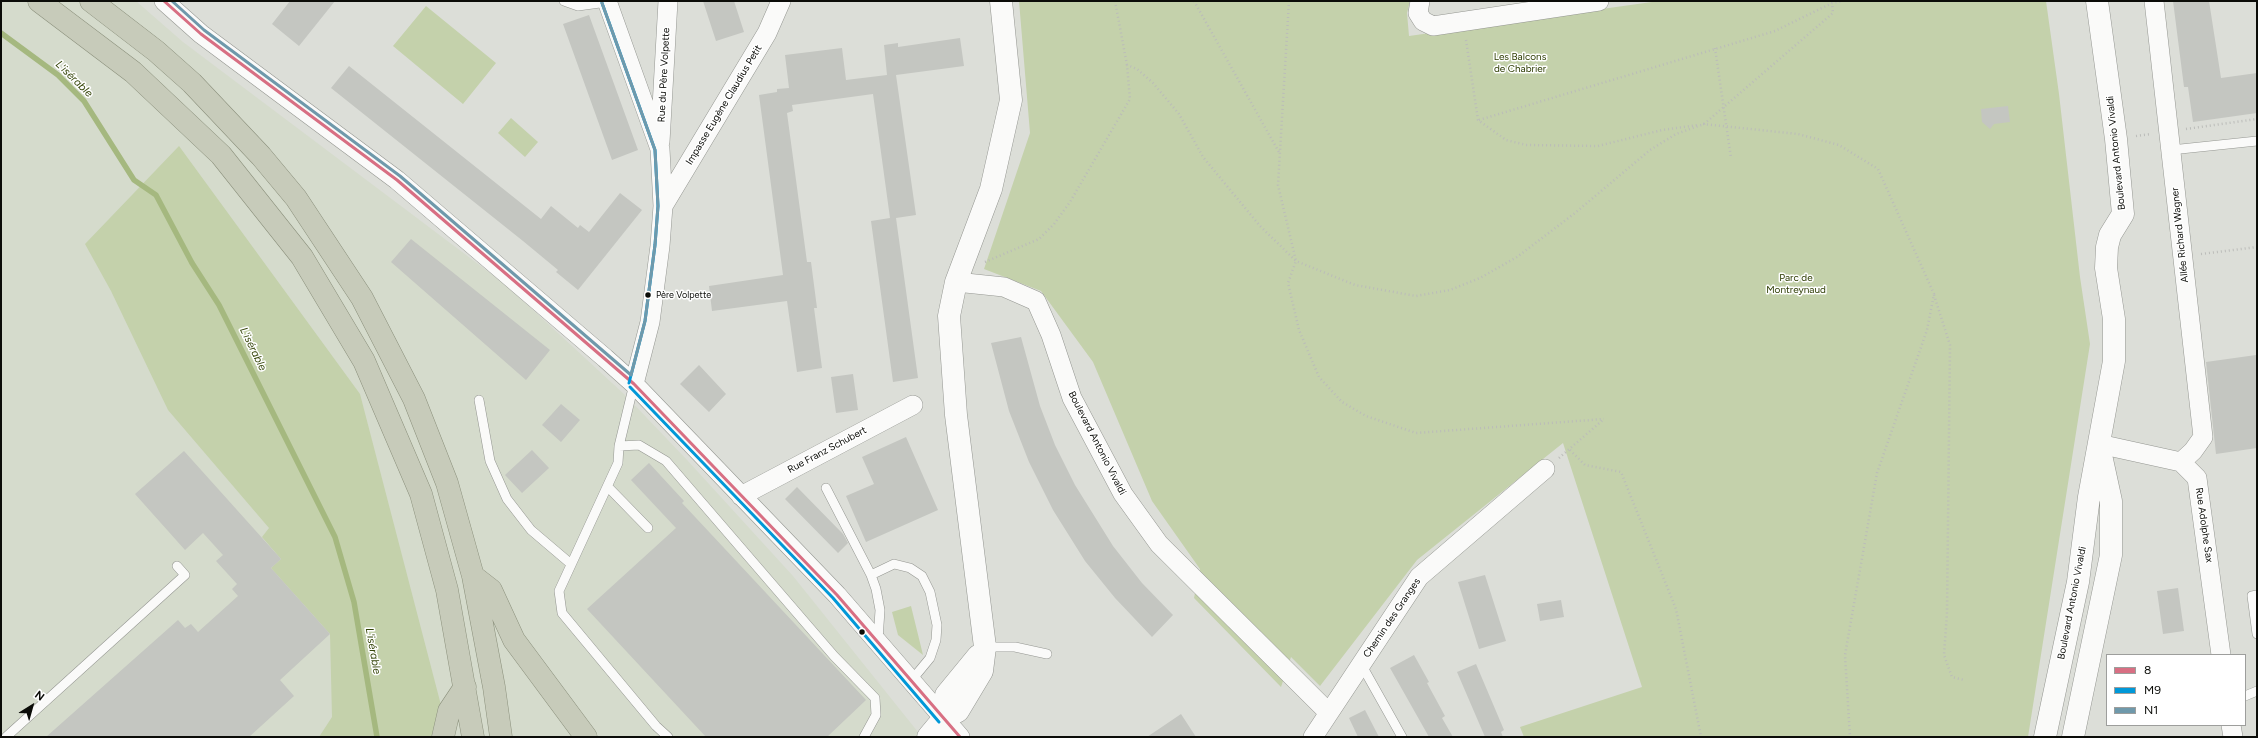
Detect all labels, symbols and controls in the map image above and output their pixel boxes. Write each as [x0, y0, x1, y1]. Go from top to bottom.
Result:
street label: Rue du Père Volpette [656, 27, 672, 123]
street label: Impasse Eugène Claudius Petit [683, 43, 765, 167]
park label: Les Balcons de Chabrier [1494, 51, 1546, 74]
water label: L'isérable [53, 58, 95, 100]
street label: Boulevard Antonio Vivaldi [2104, 95, 2128, 211]
street label: Allée Richard Wagner [2169, 187, 2191, 283]
park label: Parc de Montreynaud [1766, 272, 1826, 296]
marker: Père Volpette [643, 290, 653, 300]
place label: Père Volpette [656, 290, 711, 300]
water label: L'isérable [237, 325, 269, 373]
street label: Boulevard Antonio Vivaldi [1066, 389, 1128, 497]
street label: Rue Franz Schubert [785, 424, 869, 476]
street label: Rue Adolphe Sax [2193, 487, 2215, 563]
street label: Boulevard Antonio Vivaldi [2055, 546, 2089, 660]
street label: Chemin des Granges [1361, 576, 1423, 660]
water label: L'isérable [362, 627, 384, 675]
unlabelled marker [857, 627, 867, 637]
legend [2106, 654, 2246, 726]
text: 8 [2144, 663, 2151, 677]
text: M9 [2144, 683, 2161, 697]
north arrow [12, 686, 52, 726]
text: N [32, 688, 47, 704]
text: N1 [2144, 703, 2158, 717]

